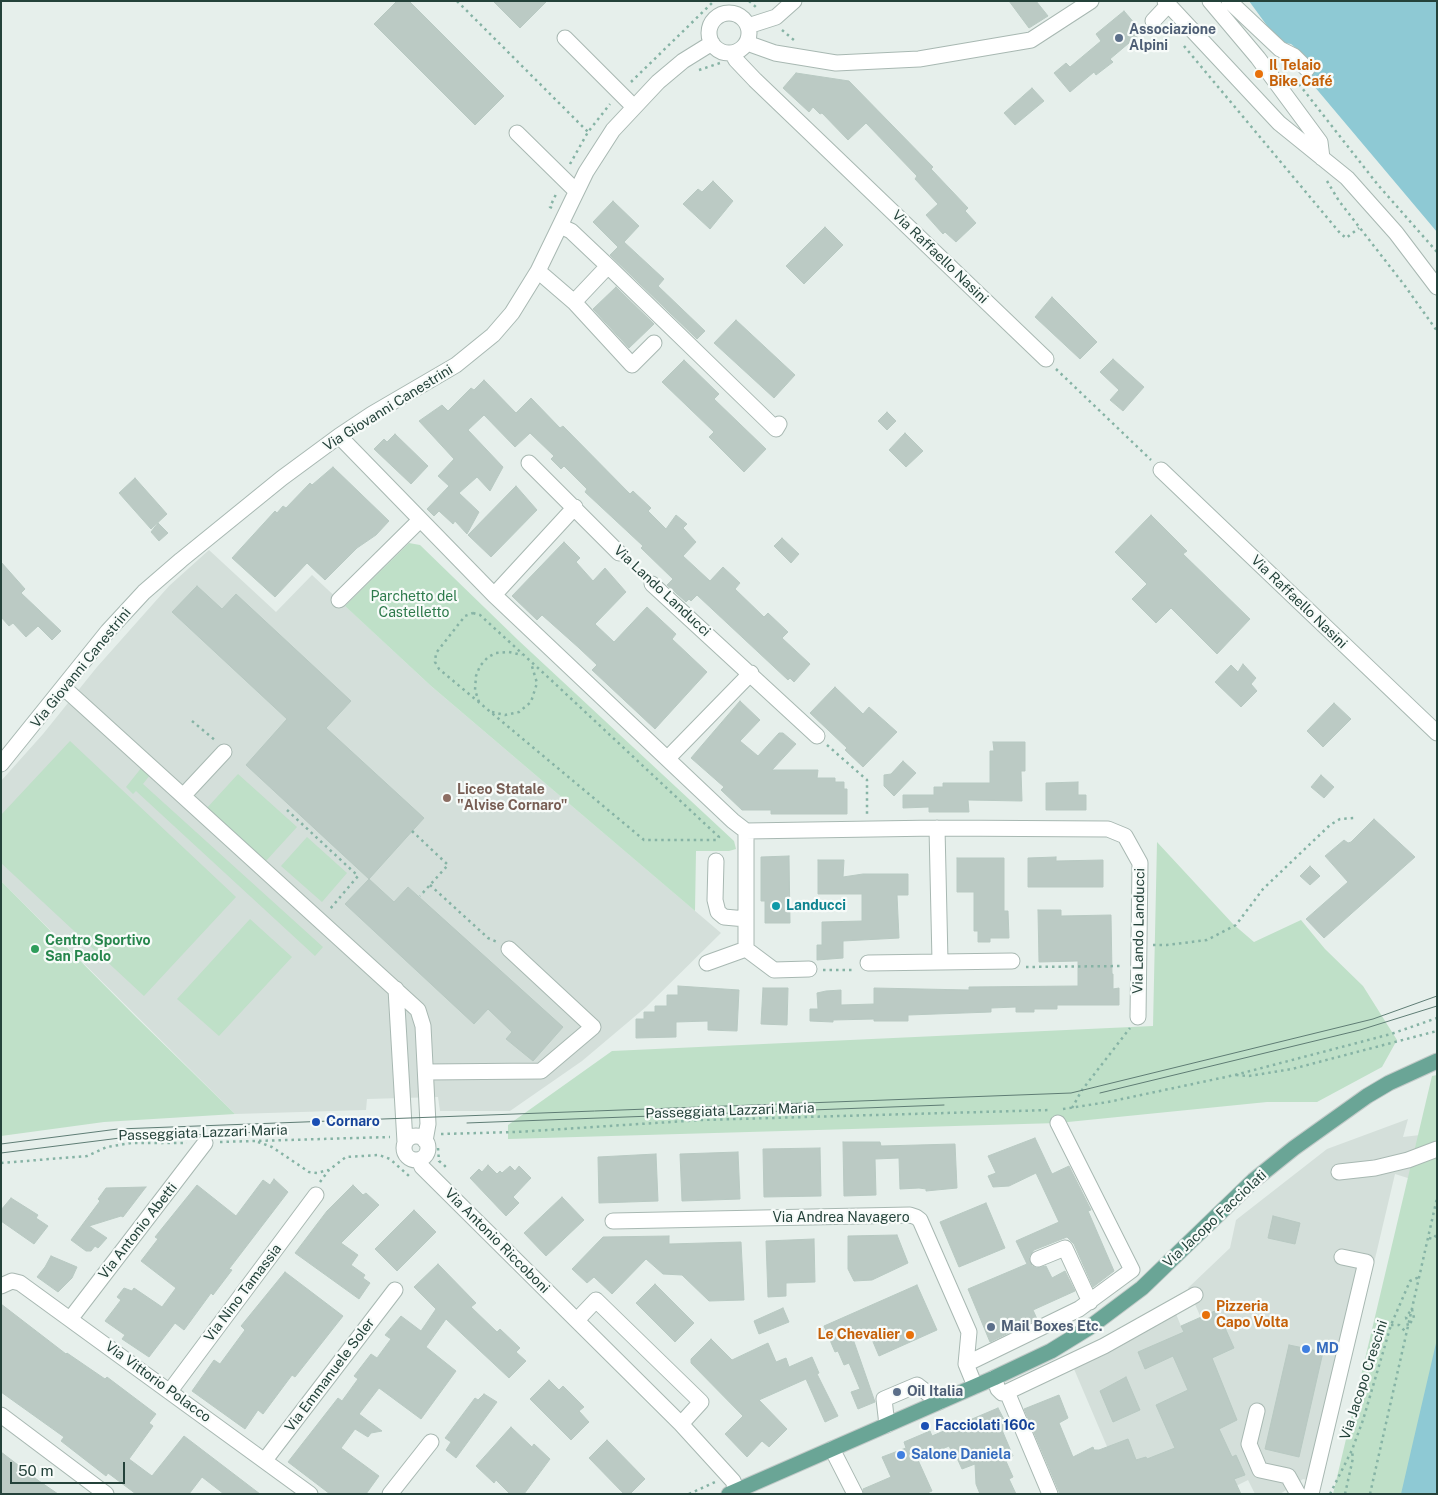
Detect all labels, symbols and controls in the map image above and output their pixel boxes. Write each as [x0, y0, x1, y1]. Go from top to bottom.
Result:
place label: Associazione Alpini [1129, 22, 1216, 54]
marker: Associazione Alpini [1113, 32, 1125, 44]
place label: Il Telaio Bike Café [1269, 58, 1333, 90]
marker: Il Telaio Bike Café [1253, 68, 1265, 80]
street label: Via Raffaello Nasini [889, 207, 991, 307]
street label: Via Giovanni Canestrini [320, 361, 456, 455]
street label: Via Lando Landucci [610, 542, 714, 640]
street label: Via Raffaello Nasini [1248, 552, 1350, 652]
park label: Parchetto del Castelletto [371, 589, 457, 622]
street label: Via Giovanni Canestrini [27, 605, 135, 731]
place label: Liceo Statale "Alvise Cornaro" [457, 782, 568, 814]
marker: Liceo Statale "Alvise Cornaro" [441, 792, 453, 804]
street label: Via Lando Landucci [1130, 868, 1148, 994]
place label: Landucci [786, 898, 846, 914]
marker: Landucci [770, 900, 782, 912]
place label: Centro Sportivo San Paolo [45, 933, 151, 966]
marker: Centro Sportivo San Paolo [29, 943, 41, 955]
street label: Passeggiata Lazzari Maria [645, 1100, 815, 1122]
place label: Cornaro [326, 1114, 380, 1130]
marker: Cornaro [310, 1116, 322, 1128]
street label: Passeggiata Lazzari Maria [118, 1122, 288, 1144]
street label: Via Jacopo Facciolati [1160, 1167, 1270, 1271]
street label: Via Antonio Abetti [95, 1180, 181, 1282]
street label: Via Antonio Riccoboni [441, 1185, 553, 1297]
street label: Via Andrea Navagero [772, 1210, 910, 1226]
street label: Via Nino Tamassia [201, 1241, 285, 1345]
place label: Pizzeria Capo Volta [1216, 1299, 1288, 1331]
marker: Pizzeria Capo Volta [1200, 1309, 1212, 1321]
street label: Via Emmanuele Soler [282, 1315, 378, 1435]
street label: Via Jacopo Crescini [1337, 1318, 1391, 1442]
place label: Mail Boxes Etc. [1001, 1319, 1103, 1335]
marker: Mail Boxes Etc. [985, 1321, 997, 1333]
place label: Le Chevalier [818, 1327, 900, 1343]
marker: Le Chevalier [904, 1329, 916, 1341]
street label: Via Vittorio Polacco [102, 1338, 214, 1426]
place label: MD [1316, 1341, 1339, 1357]
marker: MD [1300, 1343, 1312, 1355]
place label: Oil Italia [907, 1384, 963, 1400]
marker: Oil Italia [891, 1386, 903, 1398]
place label: Facciolati 160c [935, 1418, 1035, 1434]
marker: Facciolati 160c [919, 1420, 931, 1432]
place label: Salone Daniela [911, 1447, 1011, 1463]
marker: Salone Daniela [895, 1449, 907, 1461]
scale bar [12, 1452, 128, 1484]
text: 50 m [18, 1462, 53, 1479]

